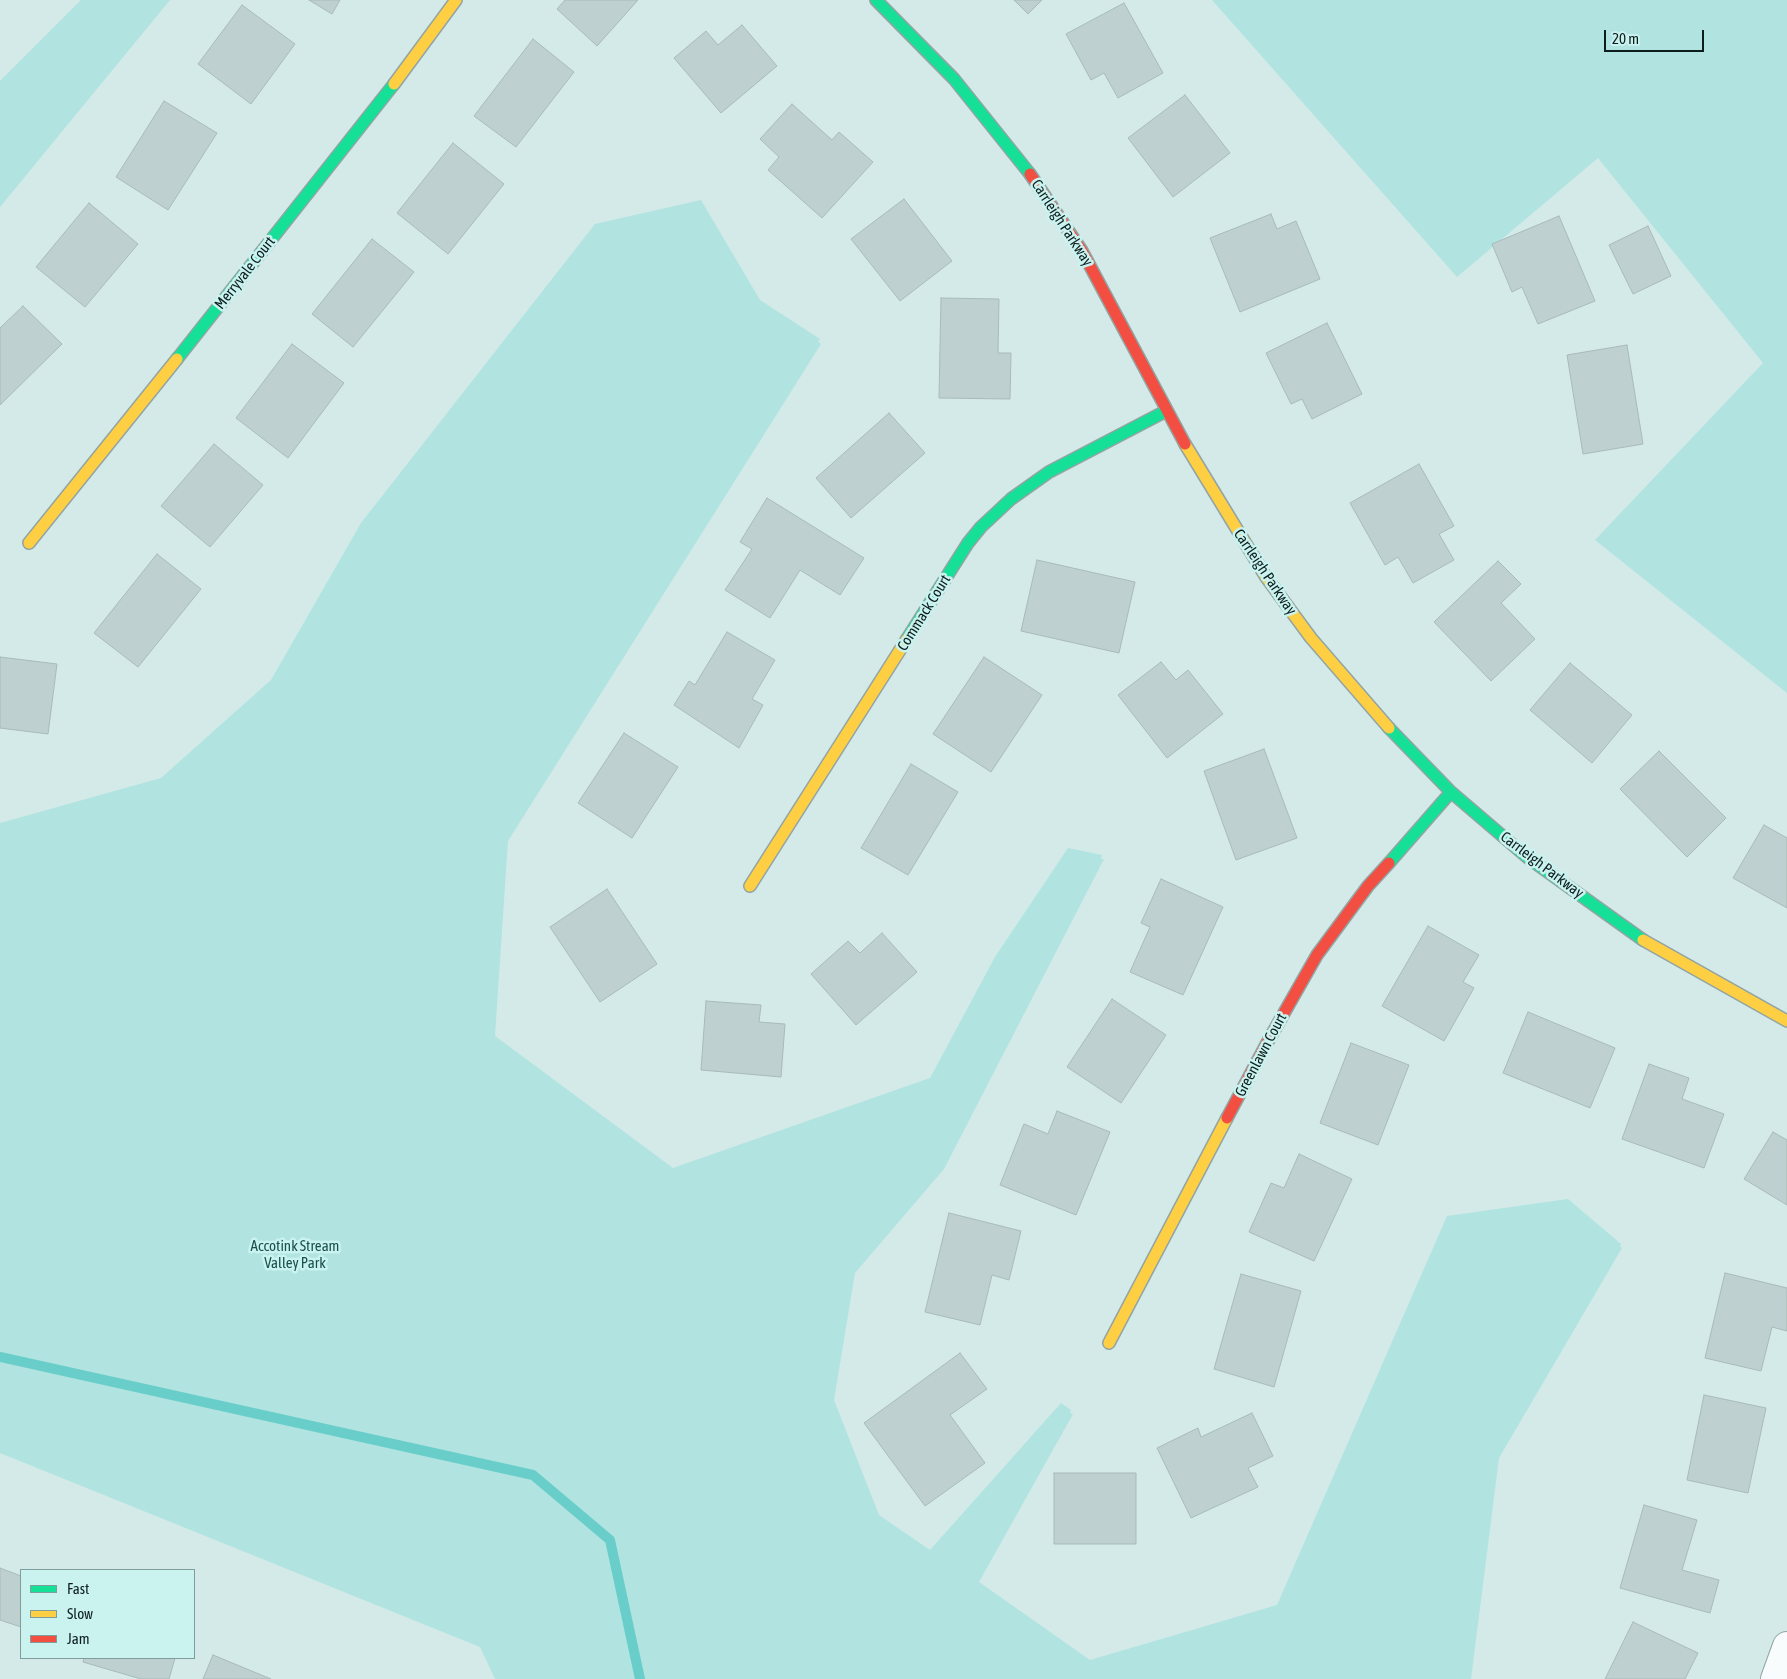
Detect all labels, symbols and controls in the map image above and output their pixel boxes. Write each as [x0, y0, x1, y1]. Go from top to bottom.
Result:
scale bar [1607, 20, 1707, 52]
text: 20 m [1612, 30, 1639, 47]
street label: Carrleigh Parkway [1027, 176, 1097, 270]
street label: Merryvale Court [211, 233, 279, 313]
street label: Carrleigh Parkway [1230, 526, 1300, 618]
street label: Commack Court [894, 572, 954, 654]
street label: Carrleigh Parkway [1497, 828, 1587, 902]
street label: Greenlawn Court [1231, 1010, 1291, 1100]
park label: Accotink Stream Valley Park [251, 1237, 339, 1272]
legend [20, 1569, 195, 1659]
text: Fast [67, 1580, 89, 1597]
text: Slow [67, 1605, 93, 1622]
text: Jam [67, 1630, 90, 1647]

